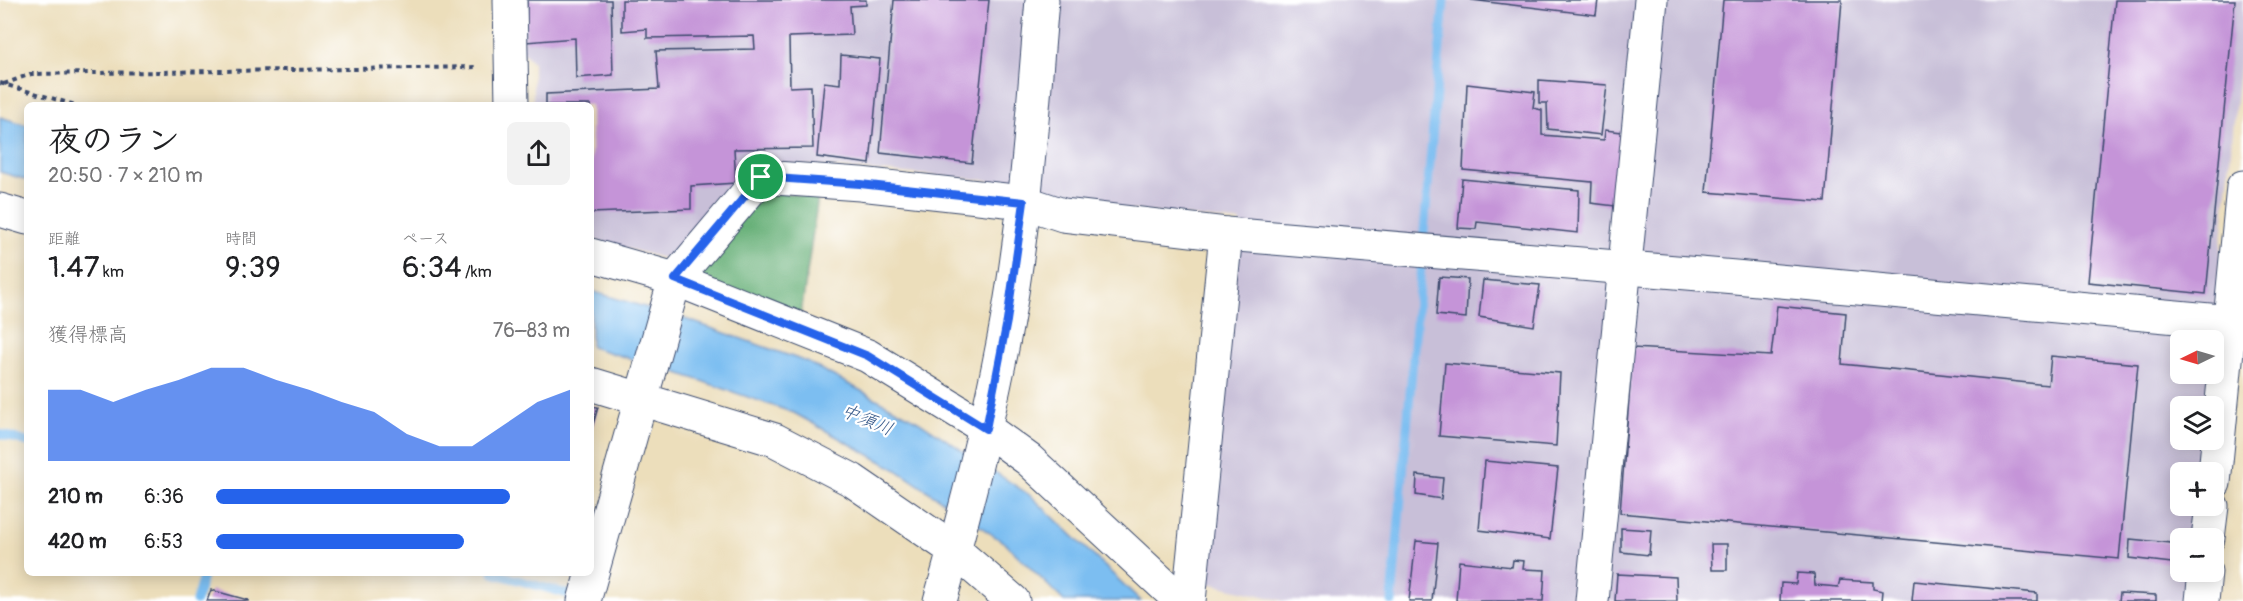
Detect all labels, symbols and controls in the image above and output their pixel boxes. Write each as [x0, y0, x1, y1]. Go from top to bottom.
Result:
text: 夜のラン [48, 120, 180, 161]
button: share [507, 122, 570, 185]
pin [735, 151, 786, 202]
icon: arrive [744, 160, 777, 193]
text: 20:50 · 7 × 210 m [48, 163, 203, 188]
text: 距離 [48, 229, 80, 249]
text: 時間 [225, 229, 257, 249]
text: ペース [402, 229, 449, 249]
text: 1.47 [48, 249, 100, 286]
text: 9:39 [225, 249, 281, 286]
text: 6:34 [402, 249, 462, 286]
text: km [100, 262, 124, 282]
text: /km [462, 262, 492, 282]
text: 76–83 m [493, 318, 570, 343]
text: 獲得標高 [48, 322, 128, 347]
north arrow [2170, 330, 2224, 384]
map controls [2170, 330, 2224, 582]
button: layers [2170, 396, 2224, 450]
water label: 中須川 [838, 399, 896, 441]
button: + [2170, 462, 2224, 516]
text: 210 m [48, 484, 103, 509]
text: 6:36 [144, 484, 184, 509]
button: − [2170, 528, 2224, 582]
text: 420 m [48, 529, 107, 554]
text: 6:53 [144, 529, 183, 554]

